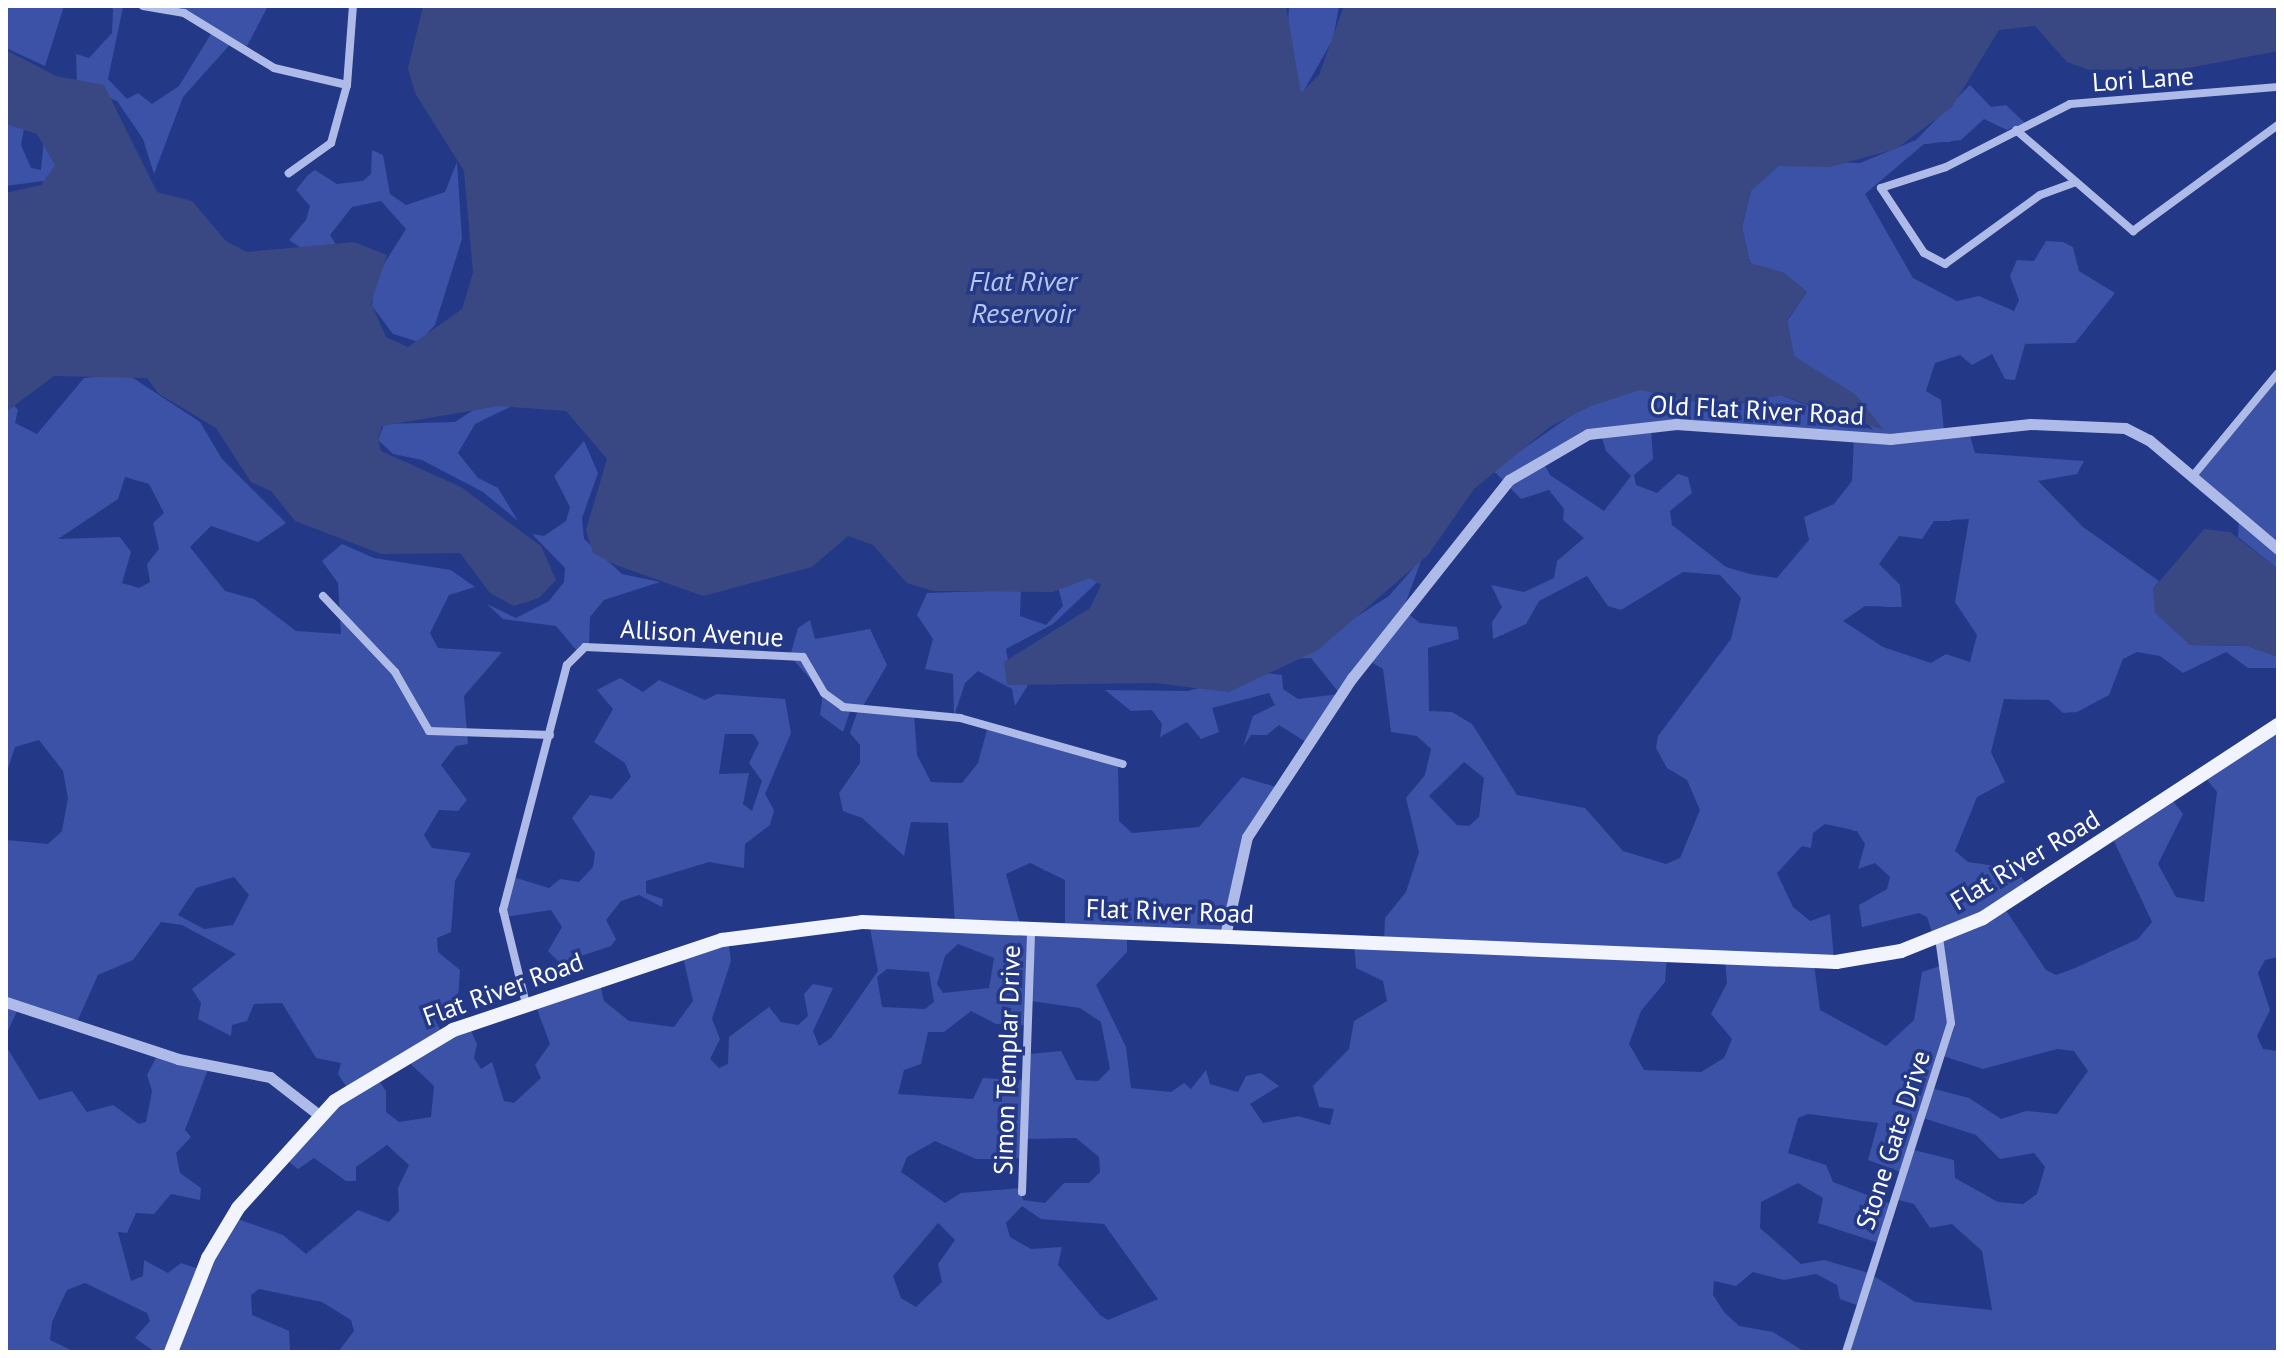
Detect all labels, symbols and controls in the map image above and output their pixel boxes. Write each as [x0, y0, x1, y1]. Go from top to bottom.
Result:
street label: Lori Lane [2091, 60, 2195, 98]
water label: Flat River Reservoir [969, 264, 1077, 330]
street label: Old Flat River Road [1649, 389, 1865, 431]
street label: Allison Avenue [619, 613, 785, 653]
street label: Flat River Road [1945, 803, 2105, 917]
street label: Flat River Road [1085, 892, 1255, 930]
street label: Simon Templar Drive [987, 944, 1027, 1176]
street label: Flat River Road [419, 946, 587, 1032]
street label: Stone Gate Drive [1849, 1047, 1937, 1233]

